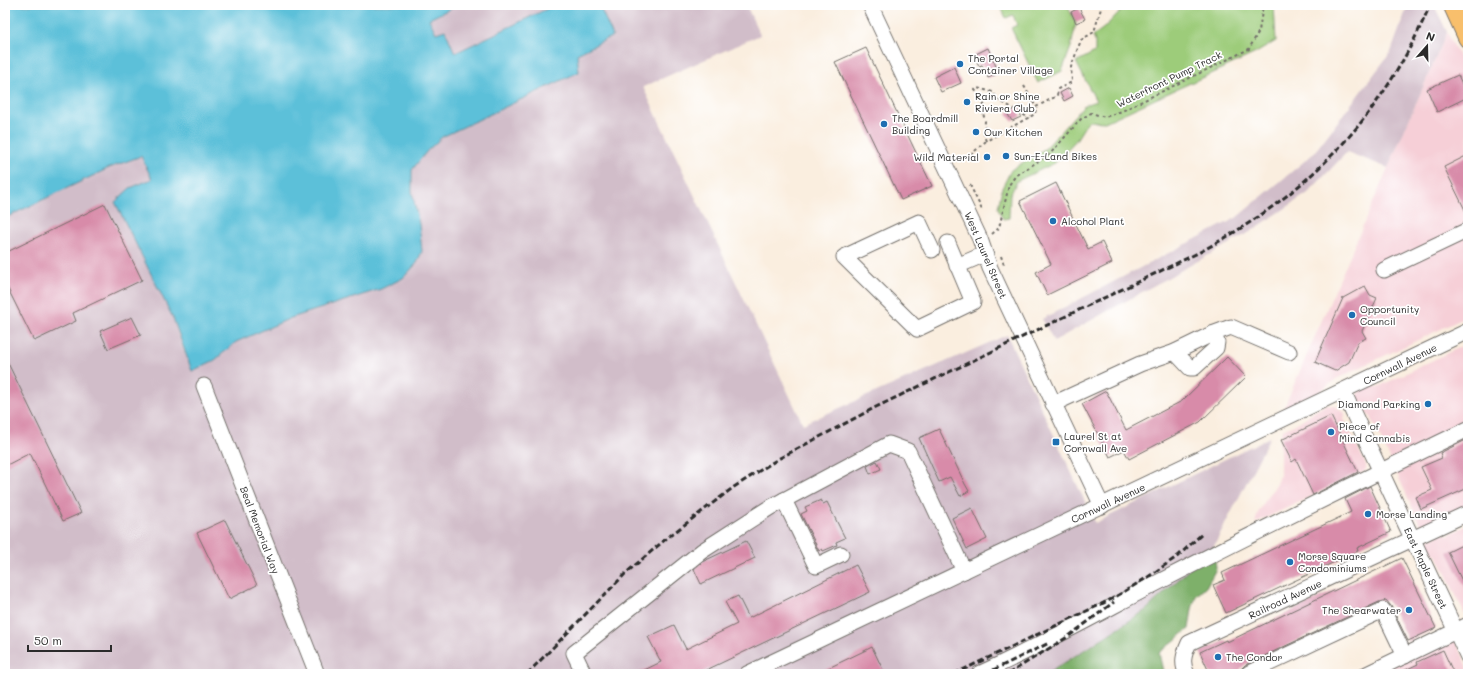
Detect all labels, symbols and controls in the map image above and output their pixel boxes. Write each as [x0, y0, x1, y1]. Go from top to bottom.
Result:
north arrow [1407, 26, 1447, 66]
text: N [1424, 28, 1437, 45]
street label: Waterfront Pump Track [1114, 47, 1224, 111]
place label: The Portal Container Village [968, 51, 1053, 77]
marker: The Portal Container Village [955, 59, 965, 69]
place label: Rain or Shine Riviera Club [975, 89, 1040, 115]
marker: Rain or Shine Riviera Club [962, 97, 972, 107]
place label: The Boardmill Building [892, 111, 958, 137]
marker: The Boardmill Building [879, 119, 889, 129]
place label: Our Kitchen [984, 125, 1042, 139]
marker: Our Kitchen [971, 127, 981, 137]
place label: Sun-E-Land Bikes [1014, 149, 1097, 163]
place label: Wild Material [914, 150, 979, 164]
marker: Sun-E-Land Bikes [1001, 151, 1011, 161]
marker: Wild Material [982, 152, 992, 162]
street label: West Laurel Street [961, 209, 1011, 301]
place label: Alcohol Plant [1061, 214, 1124, 228]
marker: Alcohol Plant [1048, 216, 1058, 226]
place label: Opportunity Council [1360, 302, 1419, 328]
marker: Opportunity Council [1347, 310, 1357, 320]
street label: Cornwall Avenue [1361, 340, 1439, 388]
place label: Diamond Parking [1338, 397, 1420, 411]
marker: Diamond Parking [1423, 399, 1433, 409]
place label: Piece of Mind Cannabis [1339, 419, 1410, 445]
marker: Piece of Mind Cannabis [1326, 427, 1336, 437]
place label: Laurel St at Cornwall Ave [1064, 429, 1127, 455]
marker: Laurel St at Cornwall Ave [1051, 437, 1061, 447]
street label: Cornwall Avenue [1069, 480, 1147, 526]
street label: Beal Memorial Way [237, 484, 283, 576]
place label: Morse Landing [1376, 507, 1447, 521]
marker: Morse Landing [1363, 509, 1373, 519]
street label: East Maple Street [1401, 525, 1451, 611]
place label: Morse Square Condominiums [1298, 549, 1367, 575]
marker: Morse Square Condominiums [1285, 557, 1295, 567]
street label: Railroad Avenue [1246, 576, 1324, 622]
place label: The Shearwater [1322, 603, 1401, 617]
marker: The Shearwater [1404, 605, 1414, 615]
scale bar [28, 627, 111, 653]
text: 50 m [34, 632, 62, 648]
place label: The Condor [1226, 650, 1283, 664]
marker: The Condor [1213, 652, 1223, 662]

